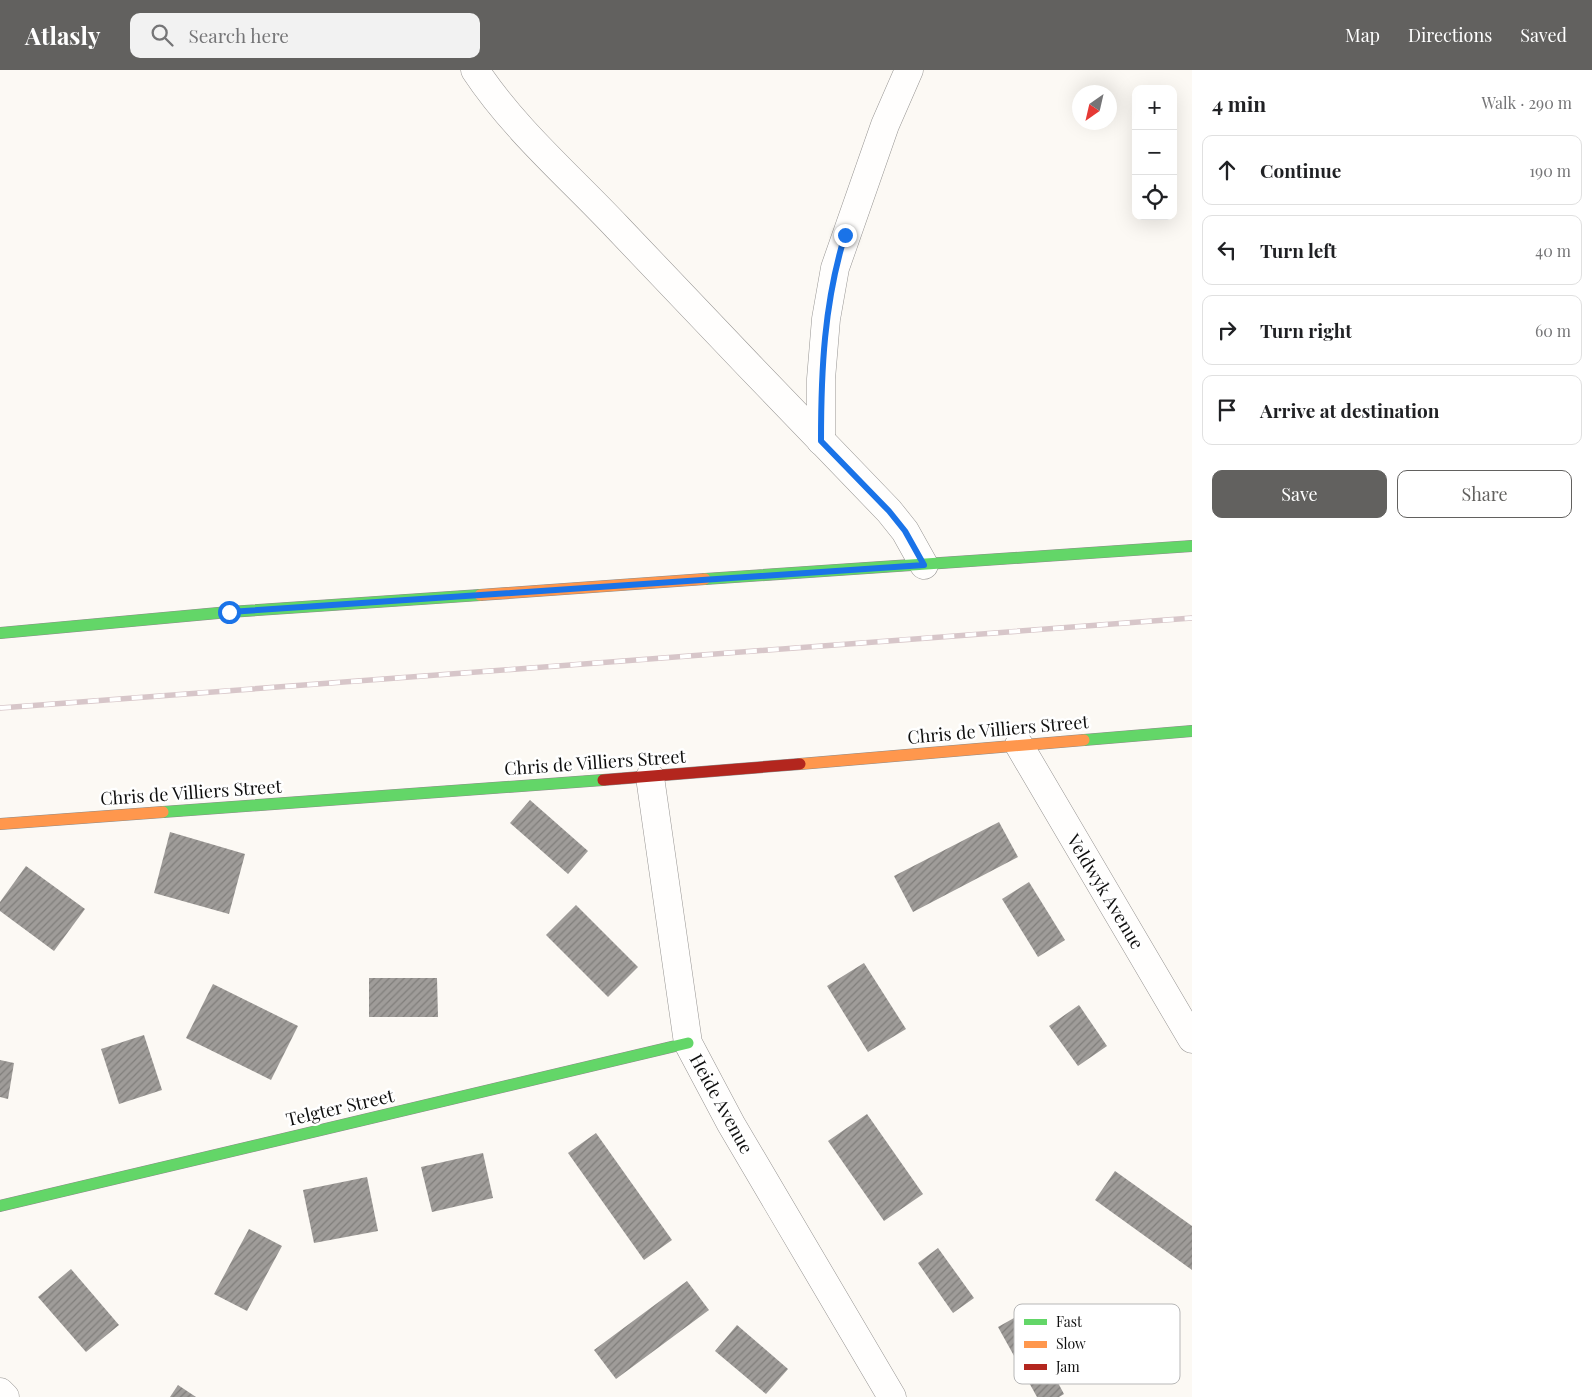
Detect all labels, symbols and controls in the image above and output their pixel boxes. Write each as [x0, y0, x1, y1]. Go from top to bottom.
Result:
search box [130, 13, 480, 58]
text: Atlasly [25, 19, 100, 51]
icon: search [148, 21, 176, 49]
text: Search here [188, 22, 289, 48]
text: Map [1345, 23, 1380, 47]
text: Directions [1408, 23, 1492, 47]
text: Saved [1520, 23, 1567, 47]
north arrow [1072, 85, 1117, 130]
map controls [1132, 85, 1177, 220]
button: + [1132, 85, 1177, 130]
text: 4 min [1212, 89, 1266, 117]
text: Walk · 290 m [1481, 92, 1572, 113]
button: − [1132, 130, 1177, 175]
icon: ahead [1213, 156, 1241, 184]
text: Continue [1260, 157, 1341, 183]
text: 190 m [1529, 160, 1571, 181]
button: locate [1132, 175, 1177, 220]
route end [834, 224, 857, 247]
icon: left [1213, 236, 1241, 264]
text: Turn left [1260, 237, 1337, 263]
text: 40 m [1535, 240, 1571, 261]
icon: right [1213, 316, 1241, 344]
text: Turn right [1260, 317, 1352, 343]
text: 60 m [1535, 320, 1571, 341]
icon: arrive [1213, 396, 1241, 424]
text: Arrive at destination [1260, 397, 1440, 423]
button: Save [1212, 470, 1387, 518]
button: Share [1397, 470, 1572, 518]
route start [218, 601, 241, 624]
street label: Chris de Villiers Street [906, 709, 1090, 749]
street label: Chris de Villiers Street [503, 744, 687, 780]
street label: Chris de Villiers Street [99, 774, 283, 810]
street label: Veldwyk Avenue [1062, 829, 1150, 953]
street label: Heide Avenue [685, 1049, 759, 1158]
street label: Telgter Street [283, 1083, 397, 1131]
legend [1014, 1304, 1180, 1384]
text: Fast [1056, 1312, 1083, 1331]
text: Slow [1056, 1334, 1086, 1353]
text: Jam [1055, 1357, 1080, 1376]

